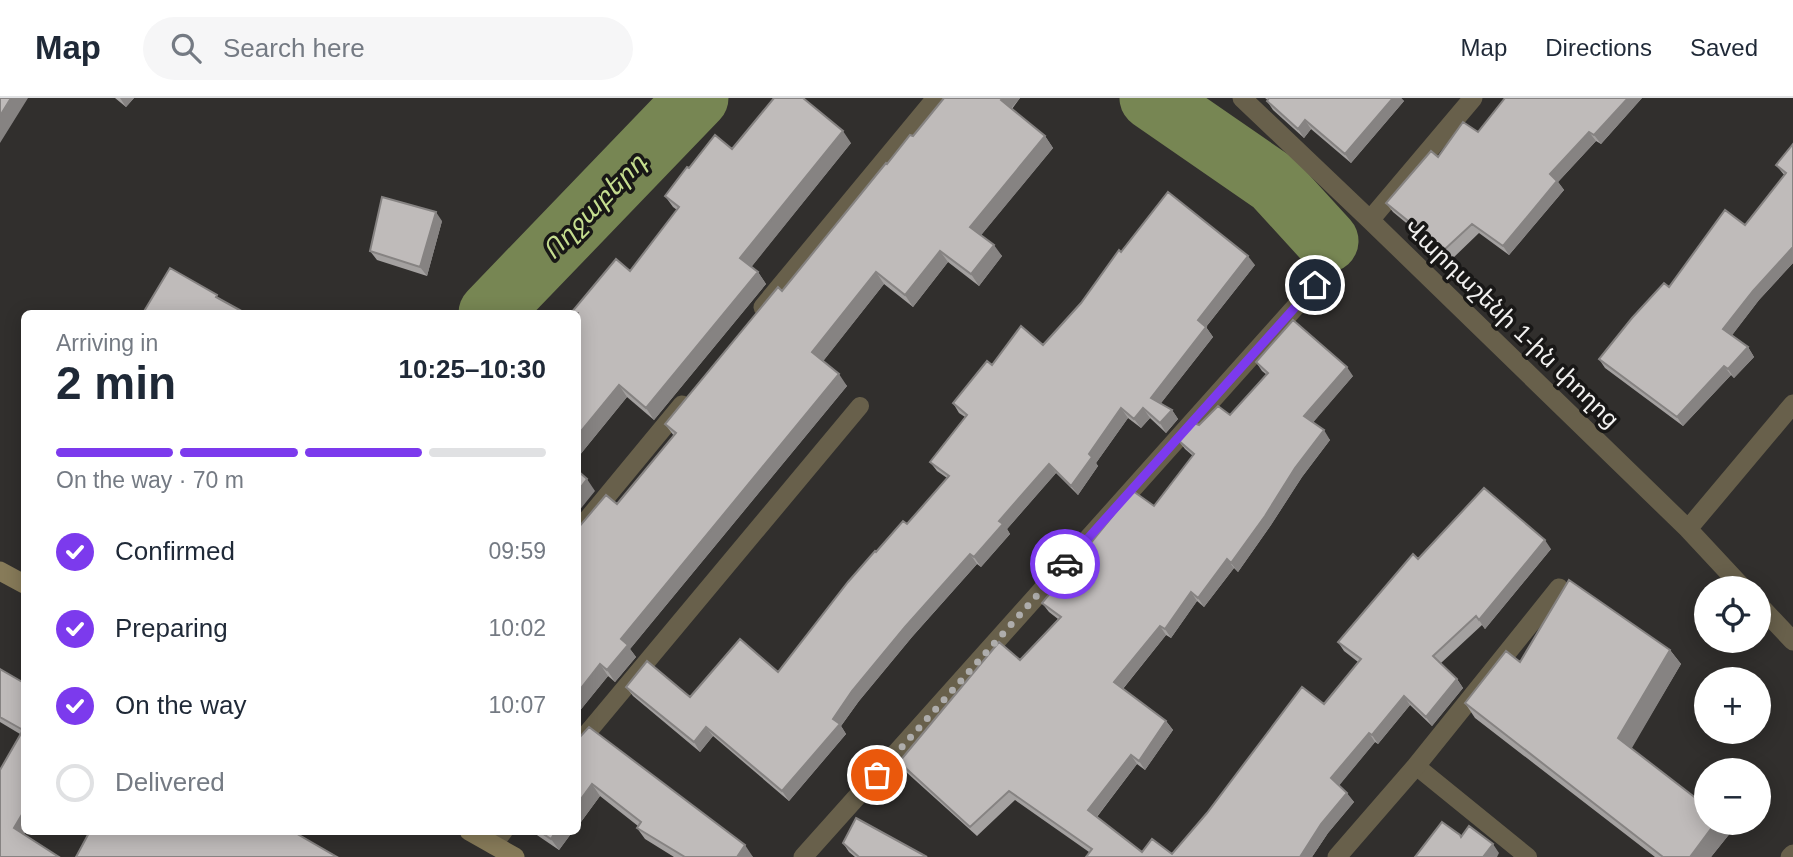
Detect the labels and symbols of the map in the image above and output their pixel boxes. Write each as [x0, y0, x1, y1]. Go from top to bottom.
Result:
water label: Ողջաբերդ [536, 147, 653, 266]
street label: Վարդաշենի 1-ին փողոց [1399, 213, 1625, 433]
pin [1285, 255, 1345, 315]
courier [1030, 529, 1100, 599]
pin [847, 745, 907, 805]

